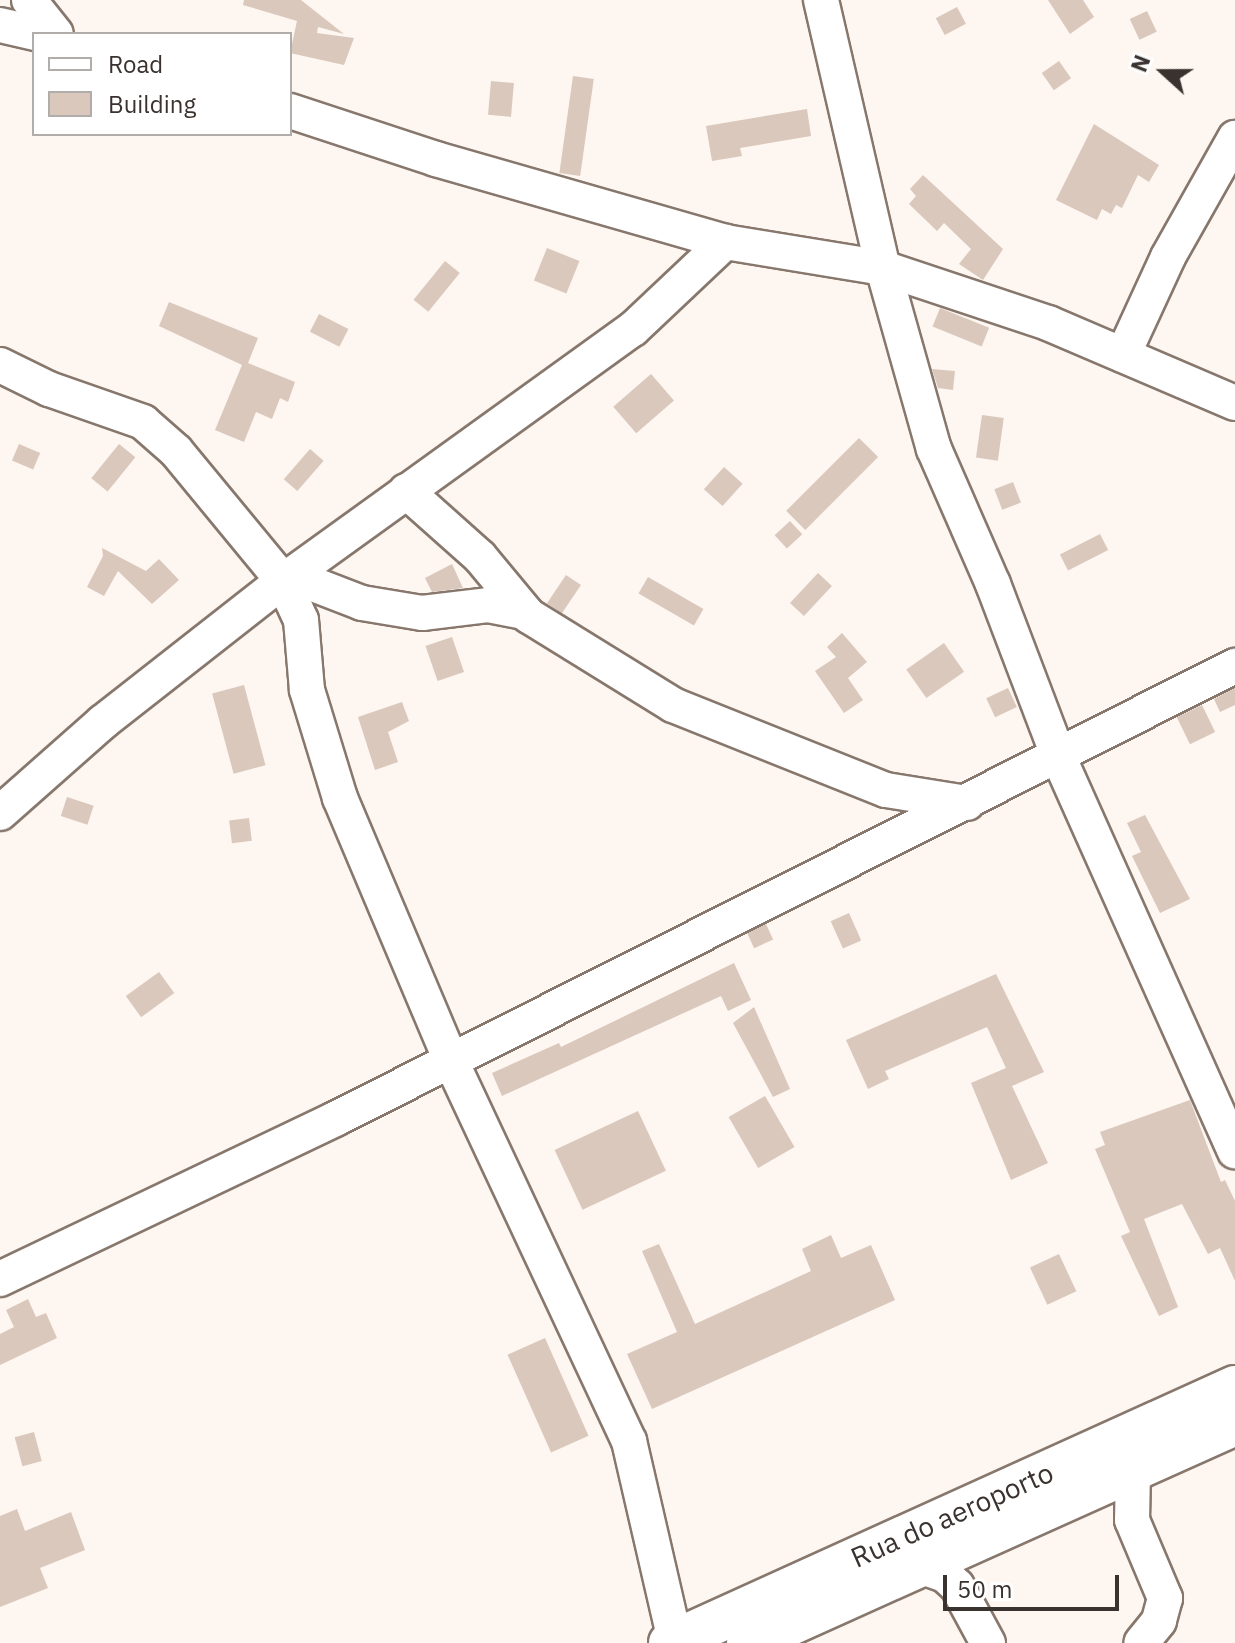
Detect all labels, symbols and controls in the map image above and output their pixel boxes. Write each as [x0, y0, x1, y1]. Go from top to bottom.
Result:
legend [32, 32, 292, 136]
north arrow [1123, 32, 1203, 112]
text: Road [108, 48, 163, 80]
text: N [1124, 51, 1157, 76]
text: Building [108, 88, 196, 120]
street label: Rua do aeroporto [846, 1455, 1058, 1575]
scale bar [947, 1559, 1123, 1609]
text: 50 m [957, 1573, 1012, 1605]

